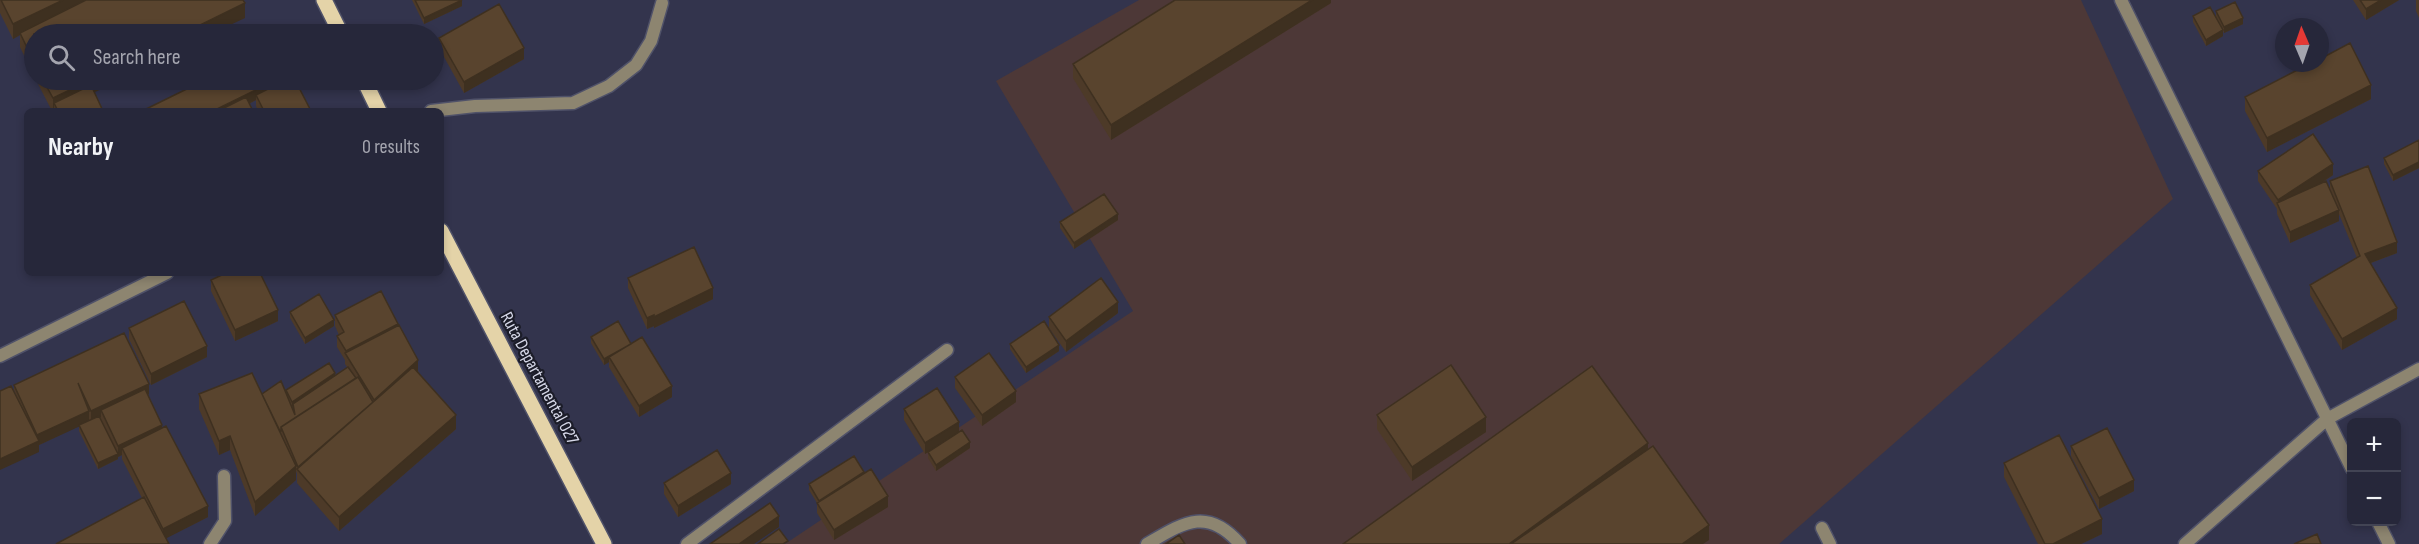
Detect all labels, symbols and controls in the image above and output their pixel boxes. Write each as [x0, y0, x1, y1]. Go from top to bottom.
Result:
north arrow [2275, 18, 2329, 72]
search box [24, 24, 444, 90]
icon: search [45, 41, 78, 74]
text: Search here [93, 44, 180, 71]
text: Nearby [48, 132, 114, 163]
text: 0 results [362, 135, 420, 159]
street label: Ruta Departamental 027 [496, 308, 584, 449]
map controls [2347, 418, 2401, 526]
button: + [2347, 418, 2401, 472]
button: − [2347, 472, 2401, 526]

